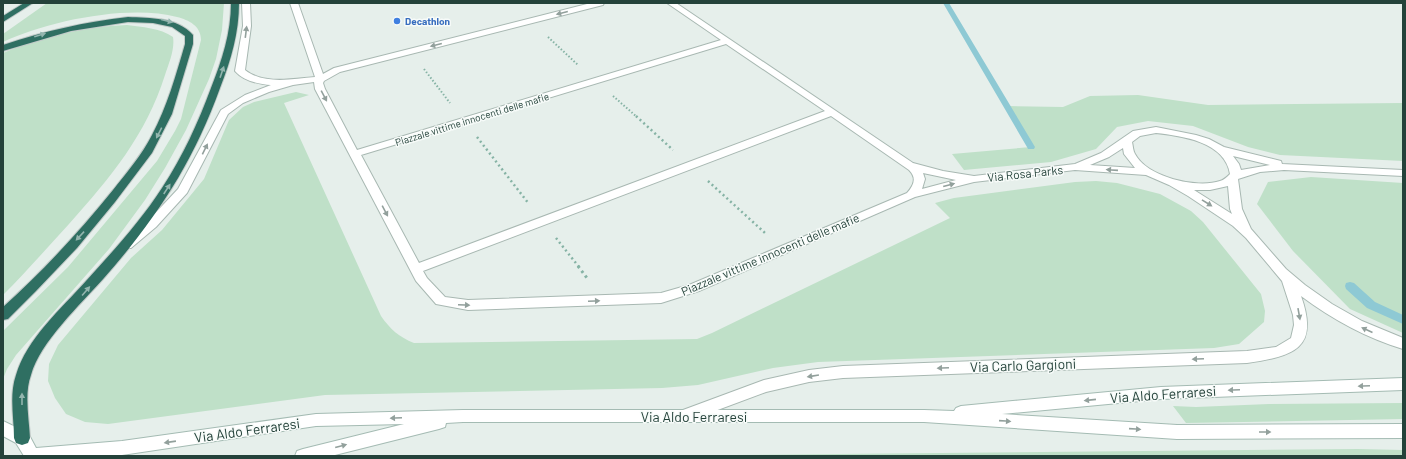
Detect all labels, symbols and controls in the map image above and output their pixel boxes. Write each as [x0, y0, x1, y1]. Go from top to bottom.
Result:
one-way arrow [556, 10, 569, 16]
place label: Decathlon [405, 15, 450, 27]
marker: Decathlon [392, 16, 402, 26]
one-way arrow [161, 19, 174, 25]
one-way arrow [243, 26, 249, 38]
one-way arrow [34, 32, 46, 38]
one-way arrow [430, 42, 442, 48]
one-way arrow [219, 65, 225, 77]
street label: Piazzale vittime innocenti delle mafie [394, 90, 550, 148]
one-way arrow [321, 91, 327, 102]
one-way arrow [155, 127, 162, 139]
one-way arrow [202, 143, 208, 155]
street label: Via Rosa Parks [986, 162, 1064, 184]
one-way arrow [1106, 166, 1118, 173]
one-way arrow [943, 182, 955, 188]
one-way arrow [163, 183, 170, 195]
one-way arrow [1201, 199, 1213, 206]
one-way arrow [382, 205, 388, 217]
street label: Piazzale vittime innocenti delle mafie [679, 210, 861, 298]
one-way arrow [75, 231, 85, 241]
one-way arrow [82, 286, 91, 296]
one-way arrow [588, 298, 601, 304]
one-way arrow [458, 301, 470, 308]
one-way arrow [1297, 308, 1303, 320]
one-way arrow [1361, 327, 1372, 333]
street label: Via Carlo Gargioni [970, 355, 1076, 375]
one-way arrow [1191, 356, 1204, 362]
one-way arrow [936, 365, 949, 371]
one-way arrow [807, 373, 819, 379]
street label: Via Aldo Ferraresi [1109, 382, 1217, 406]
one-way arrow [1357, 383, 1370, 389]
one-way arrow [1227, 387, 1240, 393]
one-way arrow [19, 392, 25, 405]
one-way arrow [1084, 396, 1097, 403]
street label: Via Aldo Ferraresi [641, 408, 747, 425]
street label: Via Aldo Ferraresi [193, 414, 301, 446]
one-way arrow [389, 415, 402, 421]
one-way arrow [999, 418, 1012, 424]
one-way arrow [1129, 426, 1141, 433]
one-way arrow [1259, 429, 1272, 435]
one-way arrow [164, 439, 176, 445]
one-way arrow [335, 443, 347, 449]

